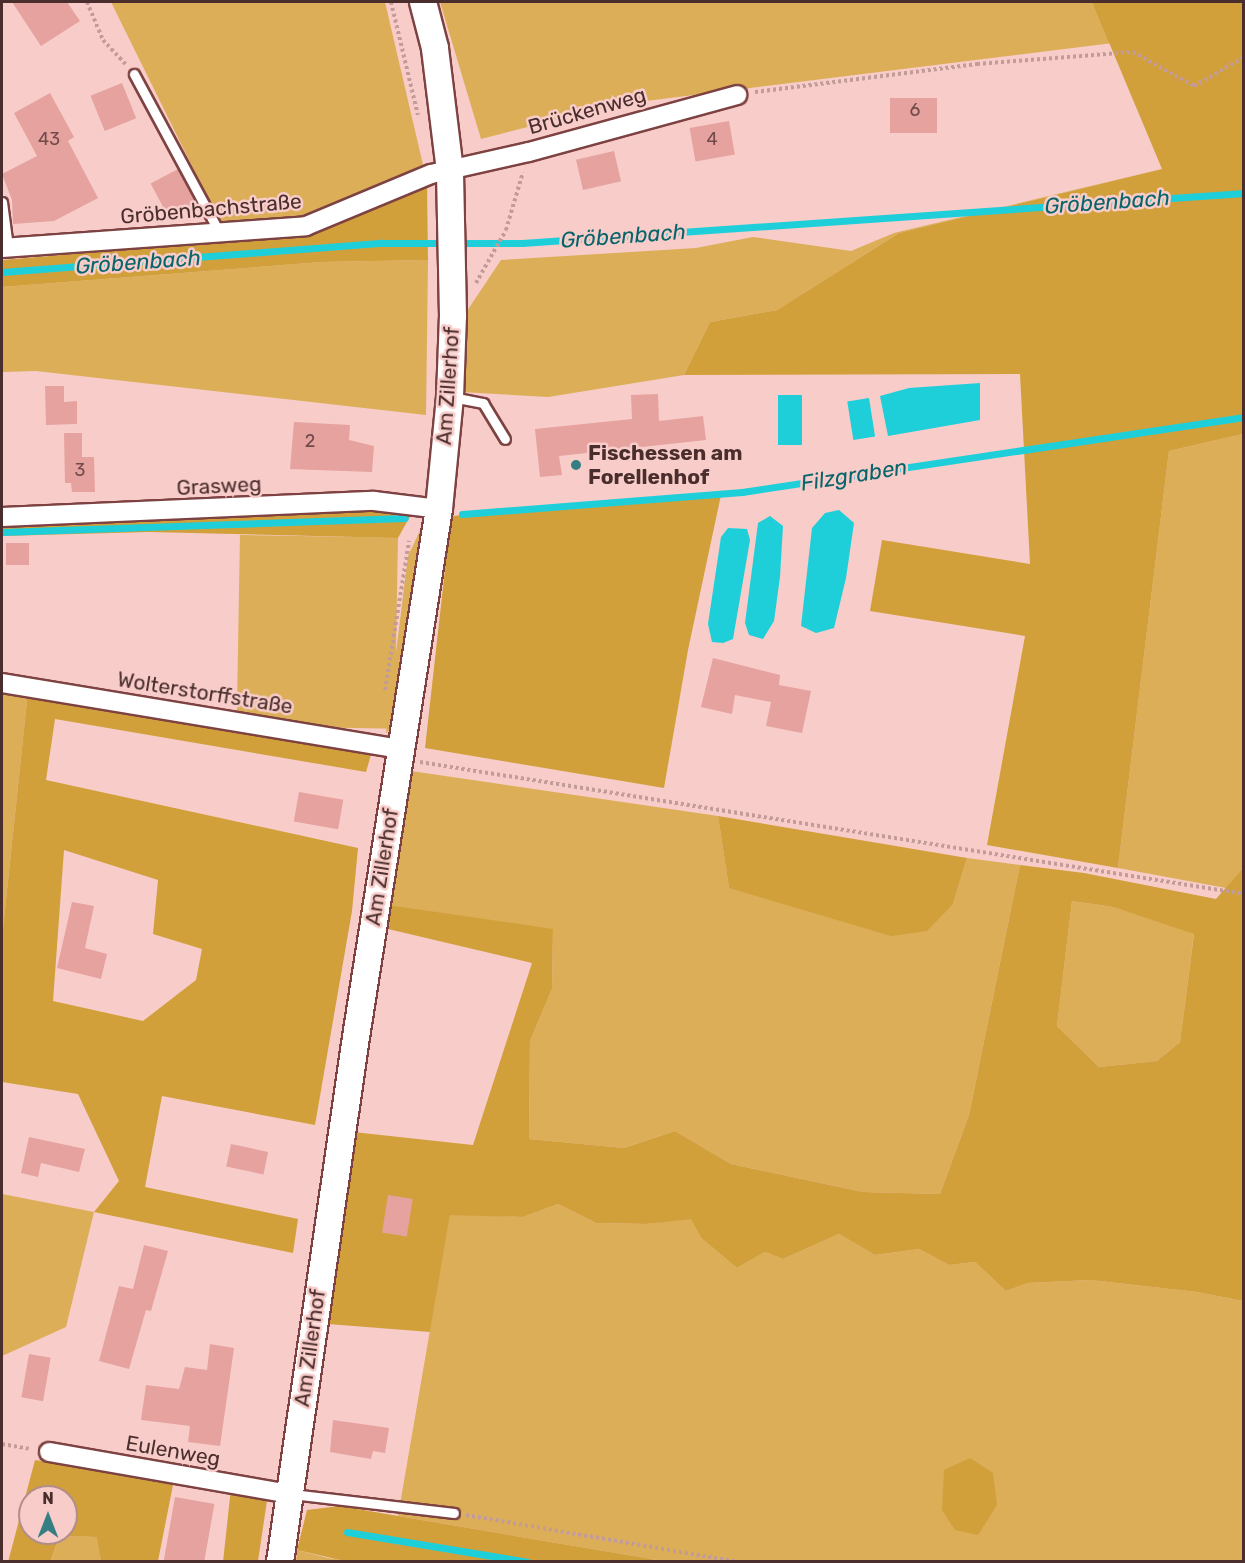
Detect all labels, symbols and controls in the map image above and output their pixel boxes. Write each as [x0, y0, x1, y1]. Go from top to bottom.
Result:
street label: Brückenweg [525, 82, 649, 140]
house number: 6 [910, 99, 920, 121]
house number: 43 [38, 128, 60, 150]
house number: 4 [706, 128, 718, 150]
water label: Gröbenbach [1043, 184, 1171, 220]
street label: Gröbenbachstraße [119, 189, 303, 229]
water label: Gröbenbach [559, 218, 687, 254]
water label: Gröbenbach [74, 244, 202, 280]
street label: Am Zillerhof [431, 326, 465, 446]
house number: 2 [305, 430, 315, 452]
place label: Fischessen am Forellenhof [588, 440, 742, 490]
water label: Filzgraben [799, 454, 909, 496]
marker: Fischessen am Forellenhof [569, 458, 583, 472]
house number: 3 [75, 459, 85, 481]
street label: Grasweg [176, 471, 262, 501]
street label: Wolterstorffstraße [115, 667, 295, 719]
street label: Am Zillerhof [360, 807, 404, 927]
street label: Am Zillerhof [289, 1288, 331, 1408]
street label: Eulenweg [124, 1430, 222, 1472]
north arrow [18, 1485, 78, 1545]
text: N [42, 1489, 54, 1508]

